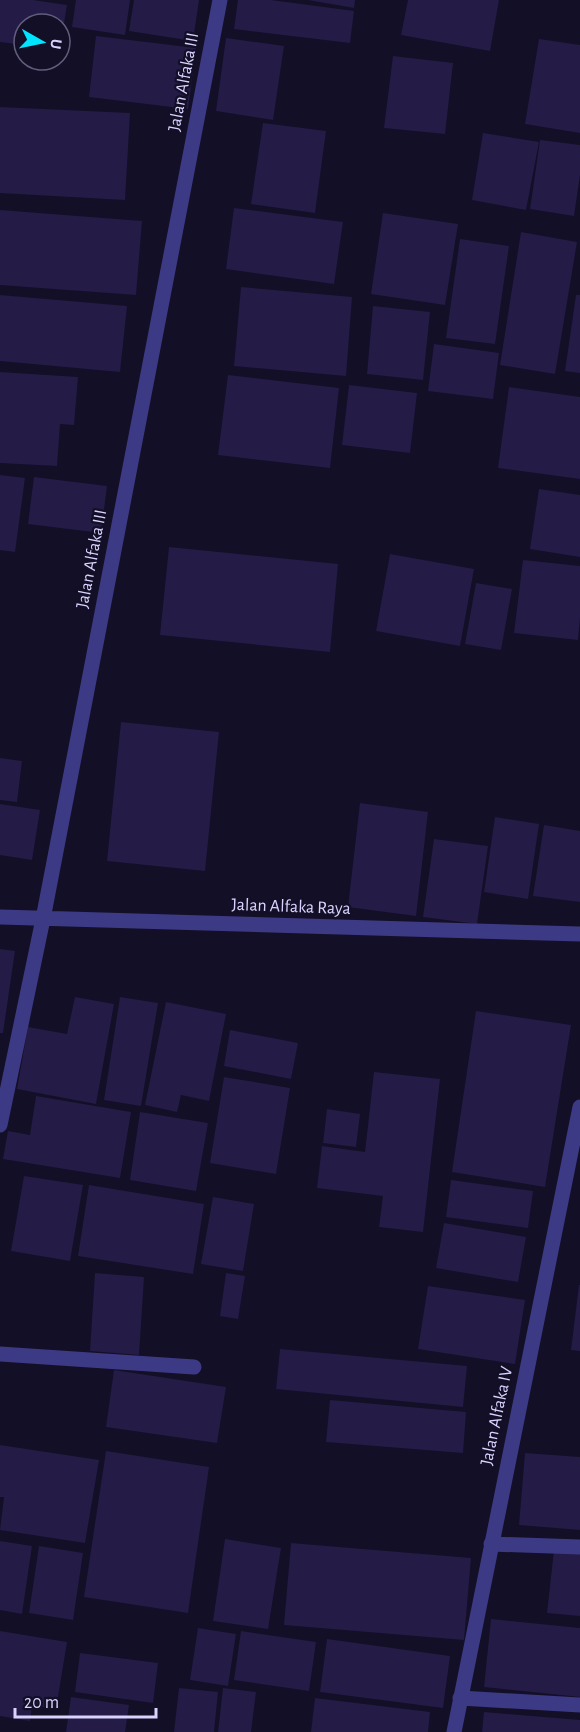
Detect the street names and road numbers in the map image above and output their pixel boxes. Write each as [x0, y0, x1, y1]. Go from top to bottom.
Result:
street label: Jalan Alfaka III [166, 31, 202, 133]
street label: Jalan Alfaka III [74, 508, 110, 610]
street label: Jalan Alfaka Raya [231, 896, 351, 918]
street label: Jalan Alfaka IV [478, 1364, 516, 1467]

